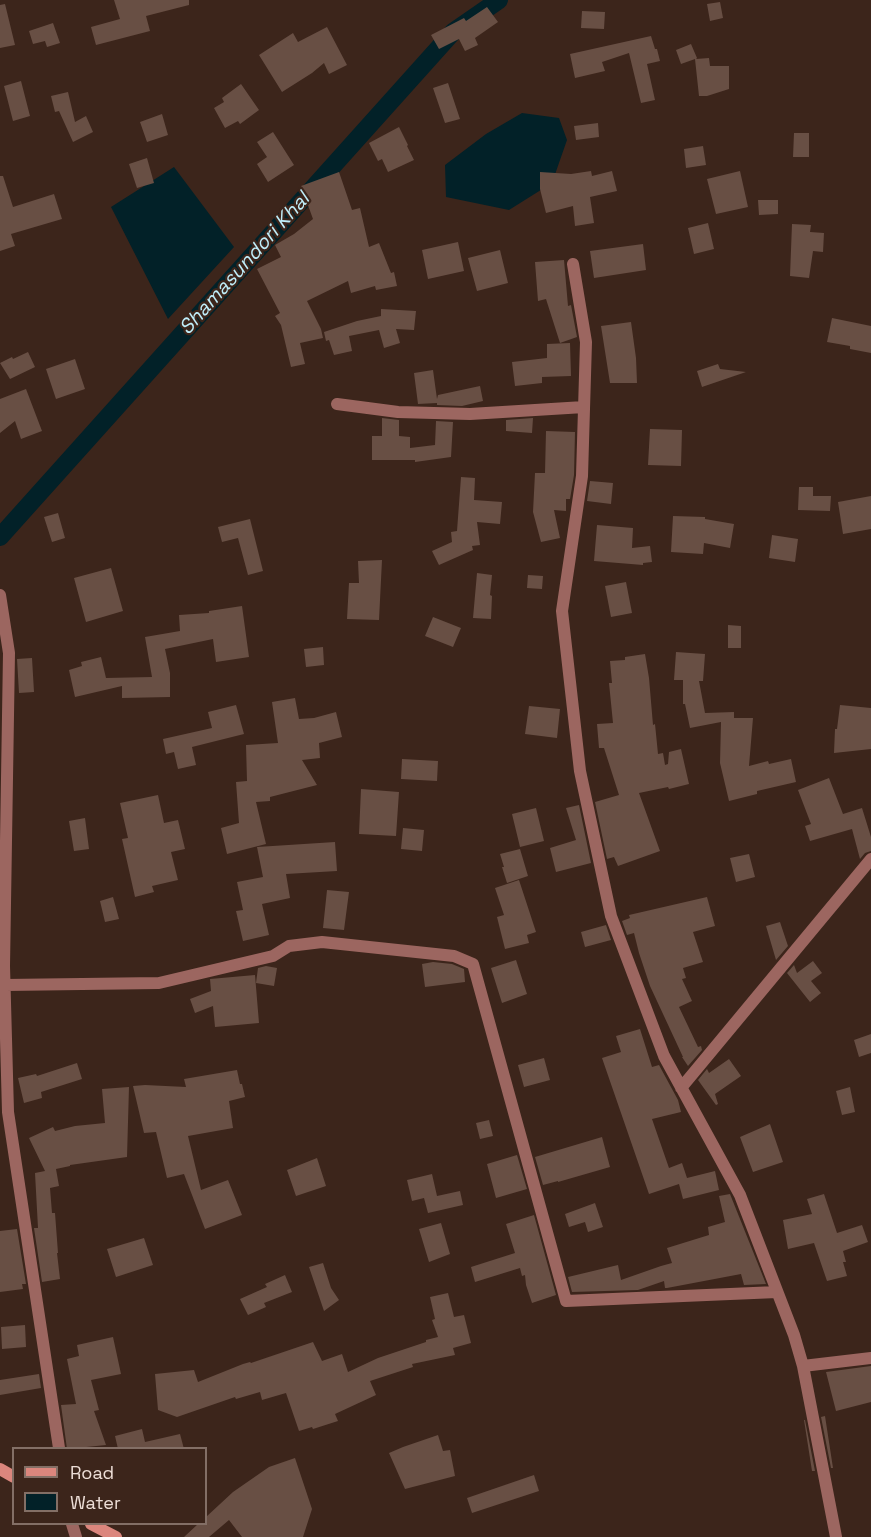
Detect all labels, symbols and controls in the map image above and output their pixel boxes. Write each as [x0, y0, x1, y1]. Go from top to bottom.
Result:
water label: Shamasundori Khal [175, 188, 315, 340]
legend [12, 1447, 207, 1525]
text: Road [70, 1461, 114, 1484]
text: Water [70, 1491, 121, 1514]

